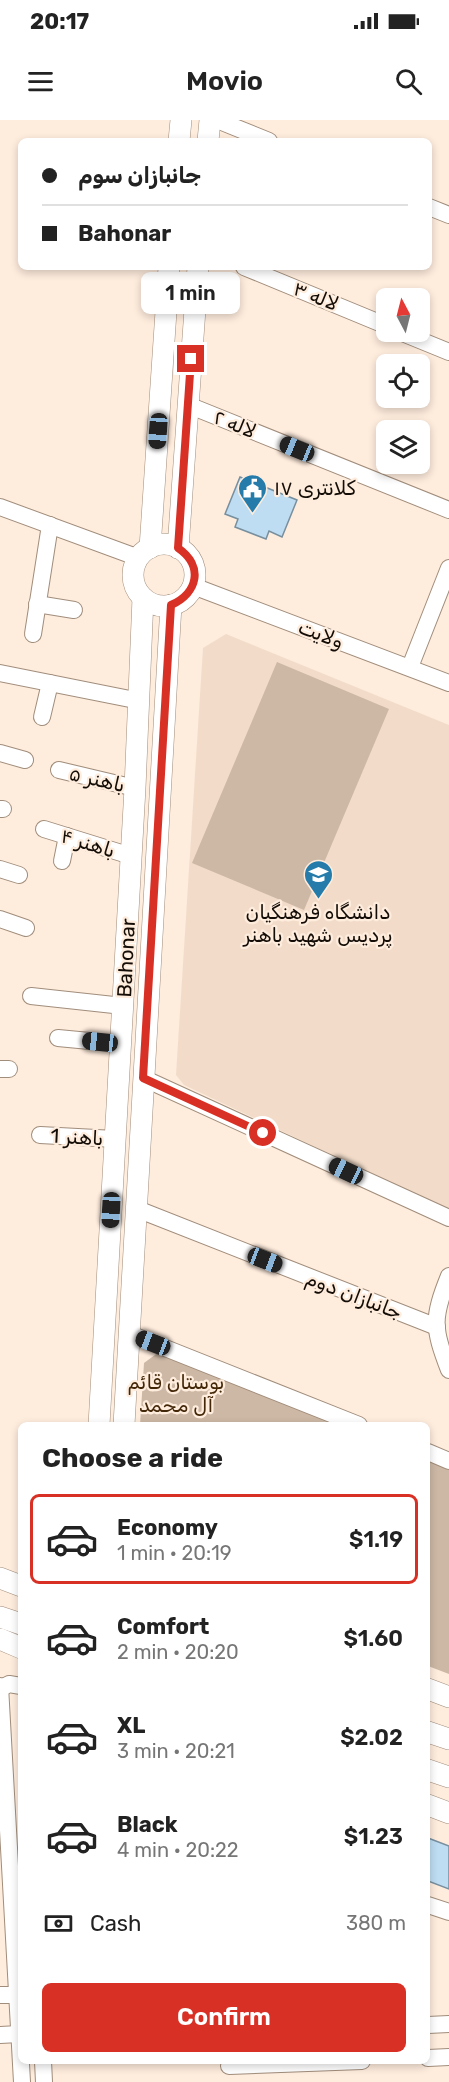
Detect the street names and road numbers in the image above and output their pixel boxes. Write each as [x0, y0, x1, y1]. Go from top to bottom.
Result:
street label: لاله ۳ [290, 276, 342, 316]
street label: لاله ۲ [210, 405, 260, 443]
street label: ولایت [295, 614, 347, 654]
street label: باهنر ۵ [67, 761, 127, 797]
street label: باهنر ۴ [58, 823, 118, 863]
street label: Bahonar [112, 918, 140, 998]
street label: باهنر 1 [50, 1124, 104, 1150]
street label: جانبازان دوم [302, 1266, 405, 1326]

